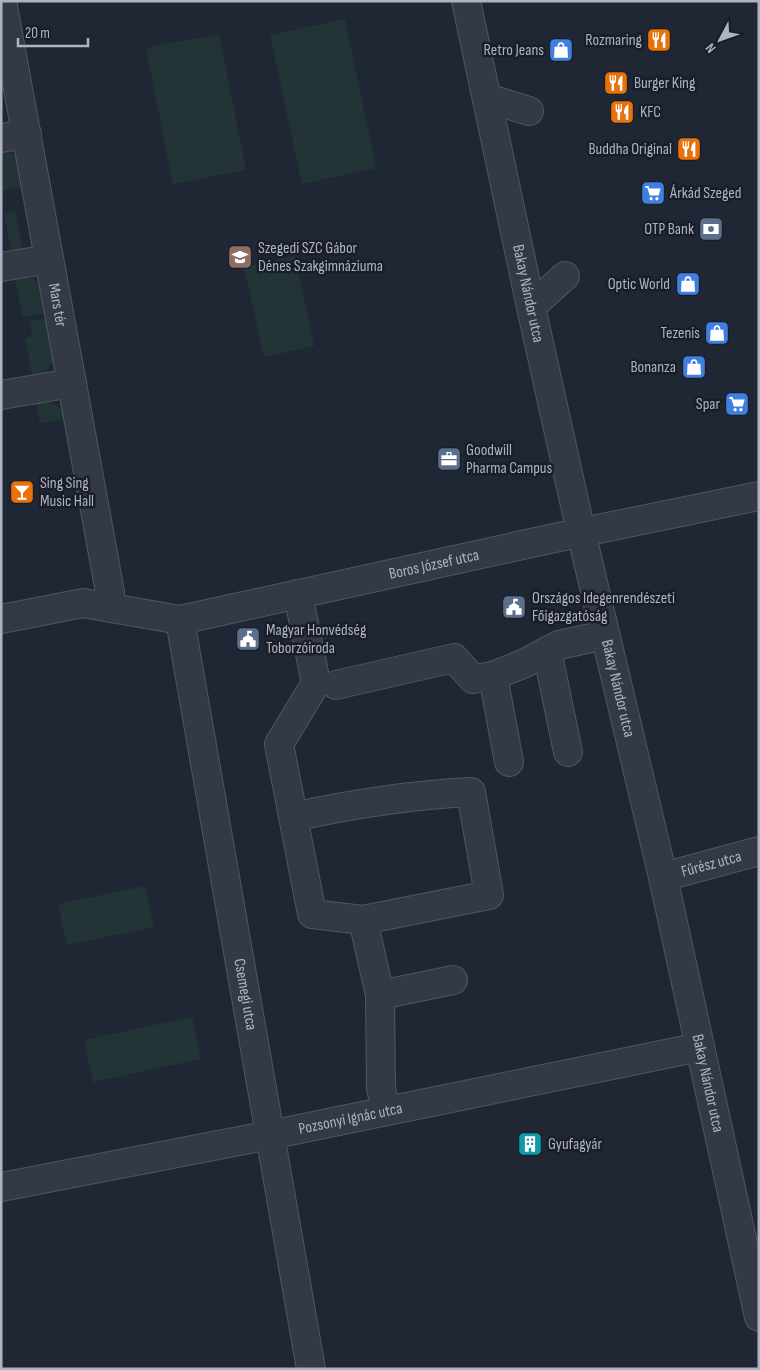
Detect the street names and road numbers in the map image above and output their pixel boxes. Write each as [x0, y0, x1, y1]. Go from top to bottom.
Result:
street label: Bakay Nándor utca [508, 243, 548, 344]
street label: Mars tér [44, 282, 71, 329]
street label: Boros József utca [387, 545, 481, 583]
street label: Bakay Nándor utca [597, 638, 639, 739]
street label: Fűrész utca [679, 847, 743, 881]
street label: Csemegi utca [230, 957, 261, 1032]
street label: Bakay Nándor utca [688, 1032, 728, 1134]
street label: Pozsonyi Ignác utca [297, 1099, 404, 1138]

